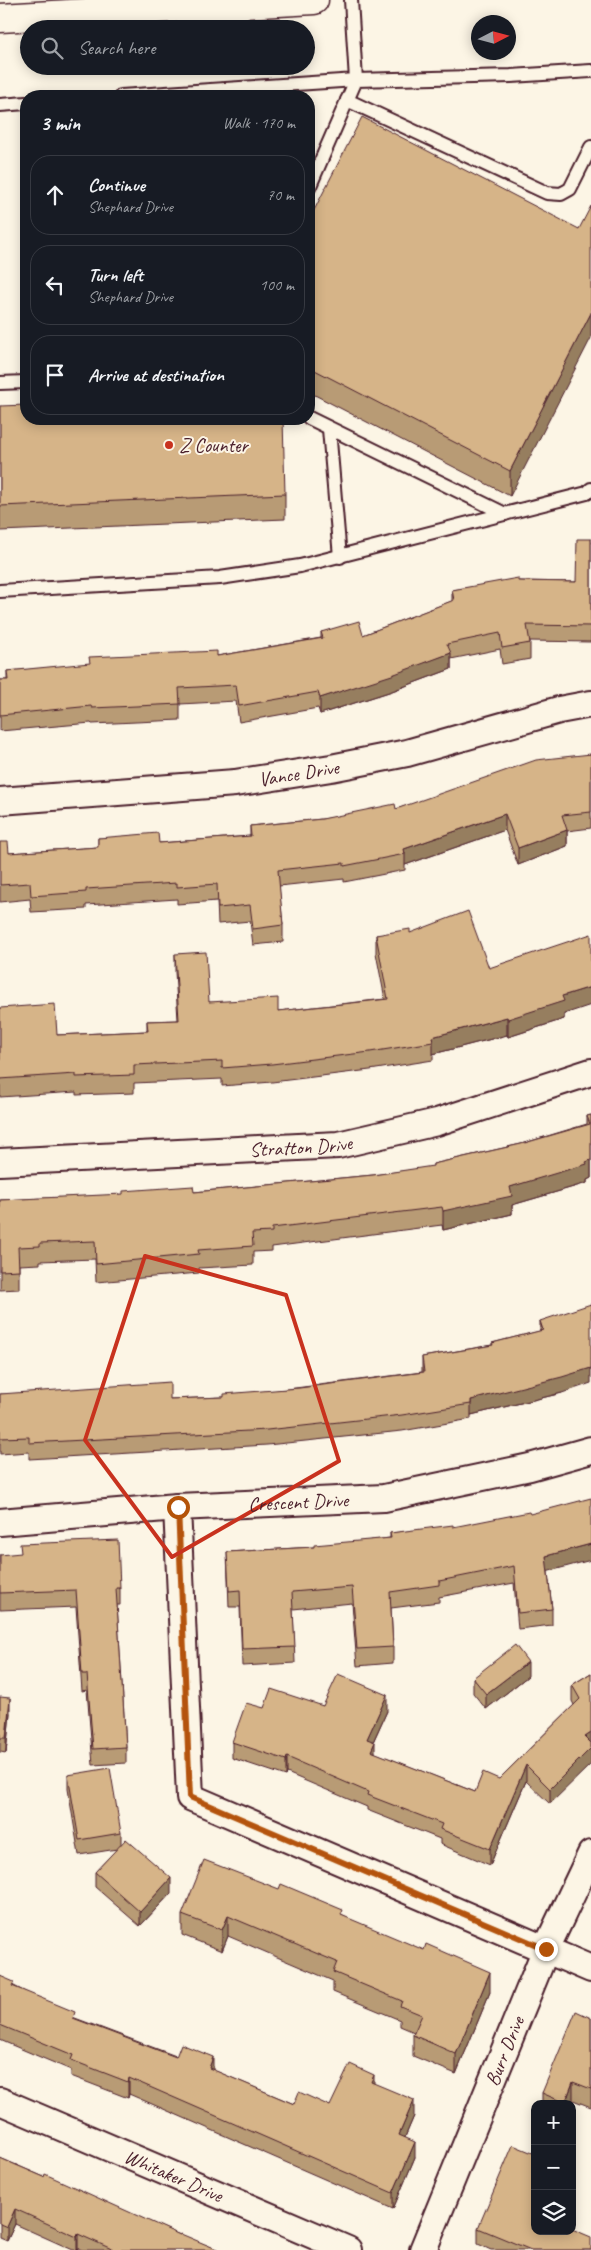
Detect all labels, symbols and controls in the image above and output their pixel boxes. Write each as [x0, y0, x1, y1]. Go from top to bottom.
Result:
north arrow [471, 15, 516, 60]
search box [20, 20, 315, 75]
icon: search [38, 34, 66, 62]
text: Search here [78, 36, 155, 60]
text: 3 min [40, 110, 80, 136]
text: Walk · 170 m [223, 113, 295, 133]
text: Continue [88, 173, 145, 197]
icon: ahead [41, 181, 69, 209]
text: 70 m [267, 185, 294, 205]
text: Shephard Drive [88, 197, 173, 217]
text: Turn left [88, 263, 143, 287]
icon: left [41, 271, 69, 299]
text: 100 m [260, 275, 294, 295]
text: Shephard Drive [88, 287, 173, 307]
icon: arrive [41, 361, 69, 389]
text: Arrive at destination [88, 363, 224, 387]
place label: Z Counter [179, 433, 249, 458]
marker: Z Counter [163, 439, 175, 451]
street label: Vance Drive [257, 754, 342, 792]
street label: Stratton Drive [249, 1130, 356, 1162]
street label: Crescent Drive [248, 1488, 350, 1517]
route start [167, 1496, 190, 1519]
route end [535, 1938, 558, 1961]
street label: Burr Drive [479, 2011, 531, 2090]
map controls [531, 2100, 576, 2235]
button: + [531, 2100, 576, 2145]
street label: Whitaker Drive [121, 2144, 228, 2208]
button: − [531, 2145, 576, 2190]
button: layers [531, 2190, 576, 2235]

